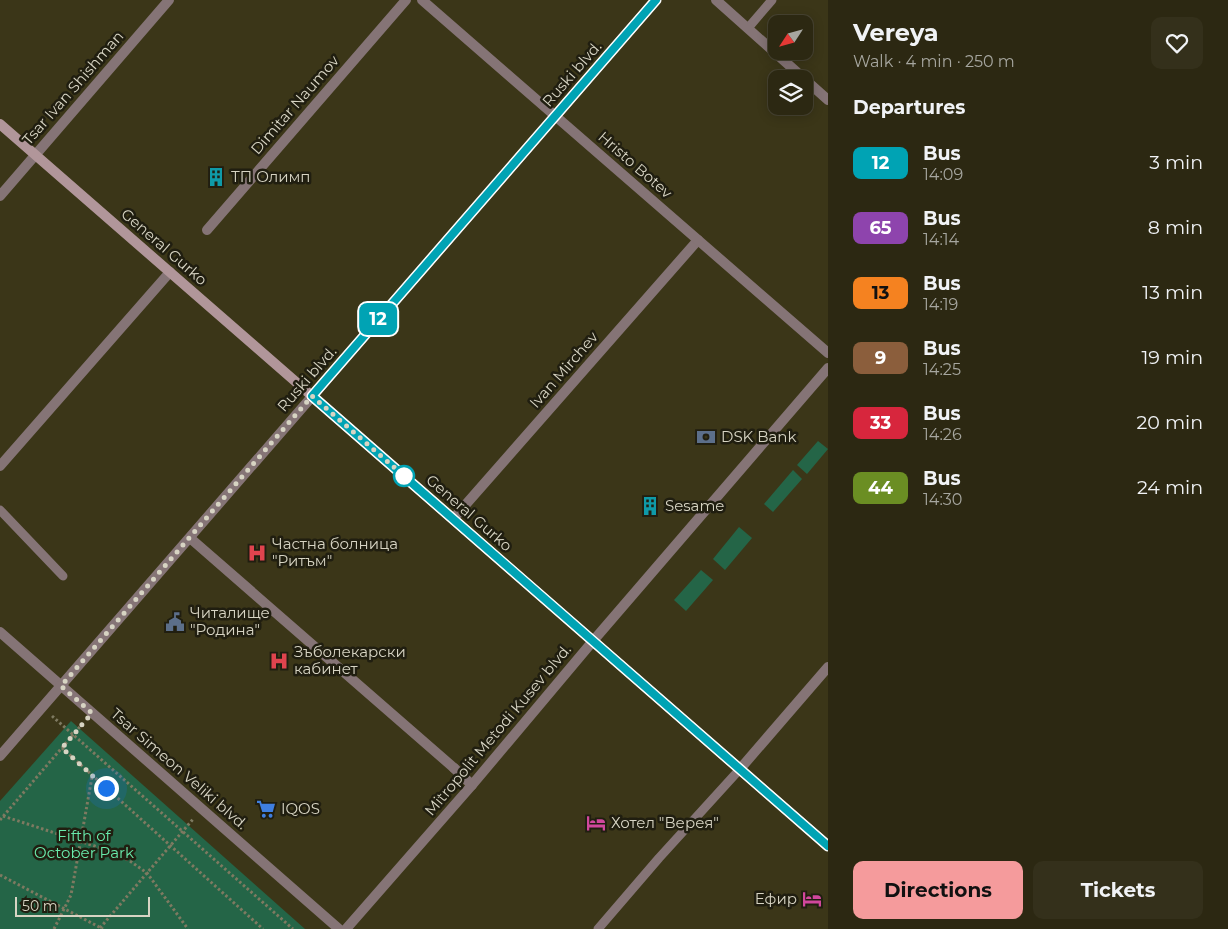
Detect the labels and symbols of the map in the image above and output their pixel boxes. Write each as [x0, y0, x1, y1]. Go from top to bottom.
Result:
north arrow [768, 15, 812, 60]
street label: Tsar Ivan Shishman [18, 27, 127, 149]
street label: Ruski blvd. [538, 37, 605, 110]
street label: Dimitar Naumov [246, 51, 343, 158]
street label: Hristo Botev [594, 127, 677, 203]
building icon: ТП Олимп [205, 166, 227, 188]
place label: ТП Олимп [231, 167, 310, 186]
street label: General Gurko [117, 204, 211, 289]
line badge: 12 [356, 303, 400, 335]
street label: Ivan Mirchev [525, 327, 603, 412]
street label: Ruski blvd. [273, 342, 340, 415]
bank icon: DSK Bank [695, 426, 717, 448]
place label: DSK Bank [721, 427, 797, 446]
unlabelled marker [393, 465, 415, 487]
street label: General Gurko [422, 470, 516, 555]
building icon: Sesame [639, 495, 661, 517]
place label: Sesame [665, 496, 724, 515]
place label: Частна болница "Ритъм" [272, 534, 398, 570]
hospital icon: Частна болница "Ритъм" [246, 542, 268, 564]
place label: Читалище "Родина" [190, 603, 270, 639]
public building icon: Читалище "Родина" [164, 611, 186, 633]
street label: Mitropolit Metodi Kusev blvd. [420, 640, 575, 819]
place label: Зъболекарски кабинет [294, 642, 406, 678]
hospital icon: Зъболекарски кабинет [268, 650, 290, 672]
street label: Tsar Simeon Veliki blvd. [107, 704, 252, 833]
your location [94, 776, 119, 801]
supermarket icon: IQOS [255, 798, 277, 820]
place label: IQOS [281, 799, 320, 818]
hotel icon: Хотел "Верея" [585, 812, 607, 834]
place label: Хотел "Верея" [611, 813, 719, 832]
park label: Fifth of October Park [34, 826, 134, 862]
hotel icon: Ефир [801, 888, 823, 910]
place label: Ефир [755, 889, 797, 908]
scale bar [15, 894, 150, 917]

